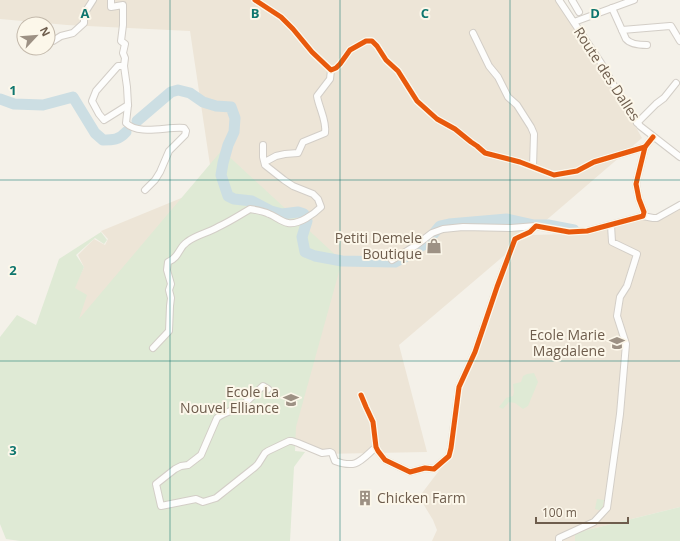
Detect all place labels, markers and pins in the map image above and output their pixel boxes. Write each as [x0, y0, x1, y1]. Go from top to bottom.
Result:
place label: Petiti Demele Boutique [335, 228, 422, 263]
shop icon: Petiti Demele Boutique [425, 237, 443, 255]
place label: Ecole Marie Magdalene [530, 325, 605, 360]
school or university icon: Ecole Marie Magdalene [608, 334, 626, 352]
place label: Ecole La Nouvel Elliance [180, 382, 279, 417]
school or university icon: Ecole La Nouvel Elliance [282, 391, 300, 409]
place label: Chicken Farm [377, 488, 466, 507]
building icon: Chicken Farm [356, 489, 374, 507]

